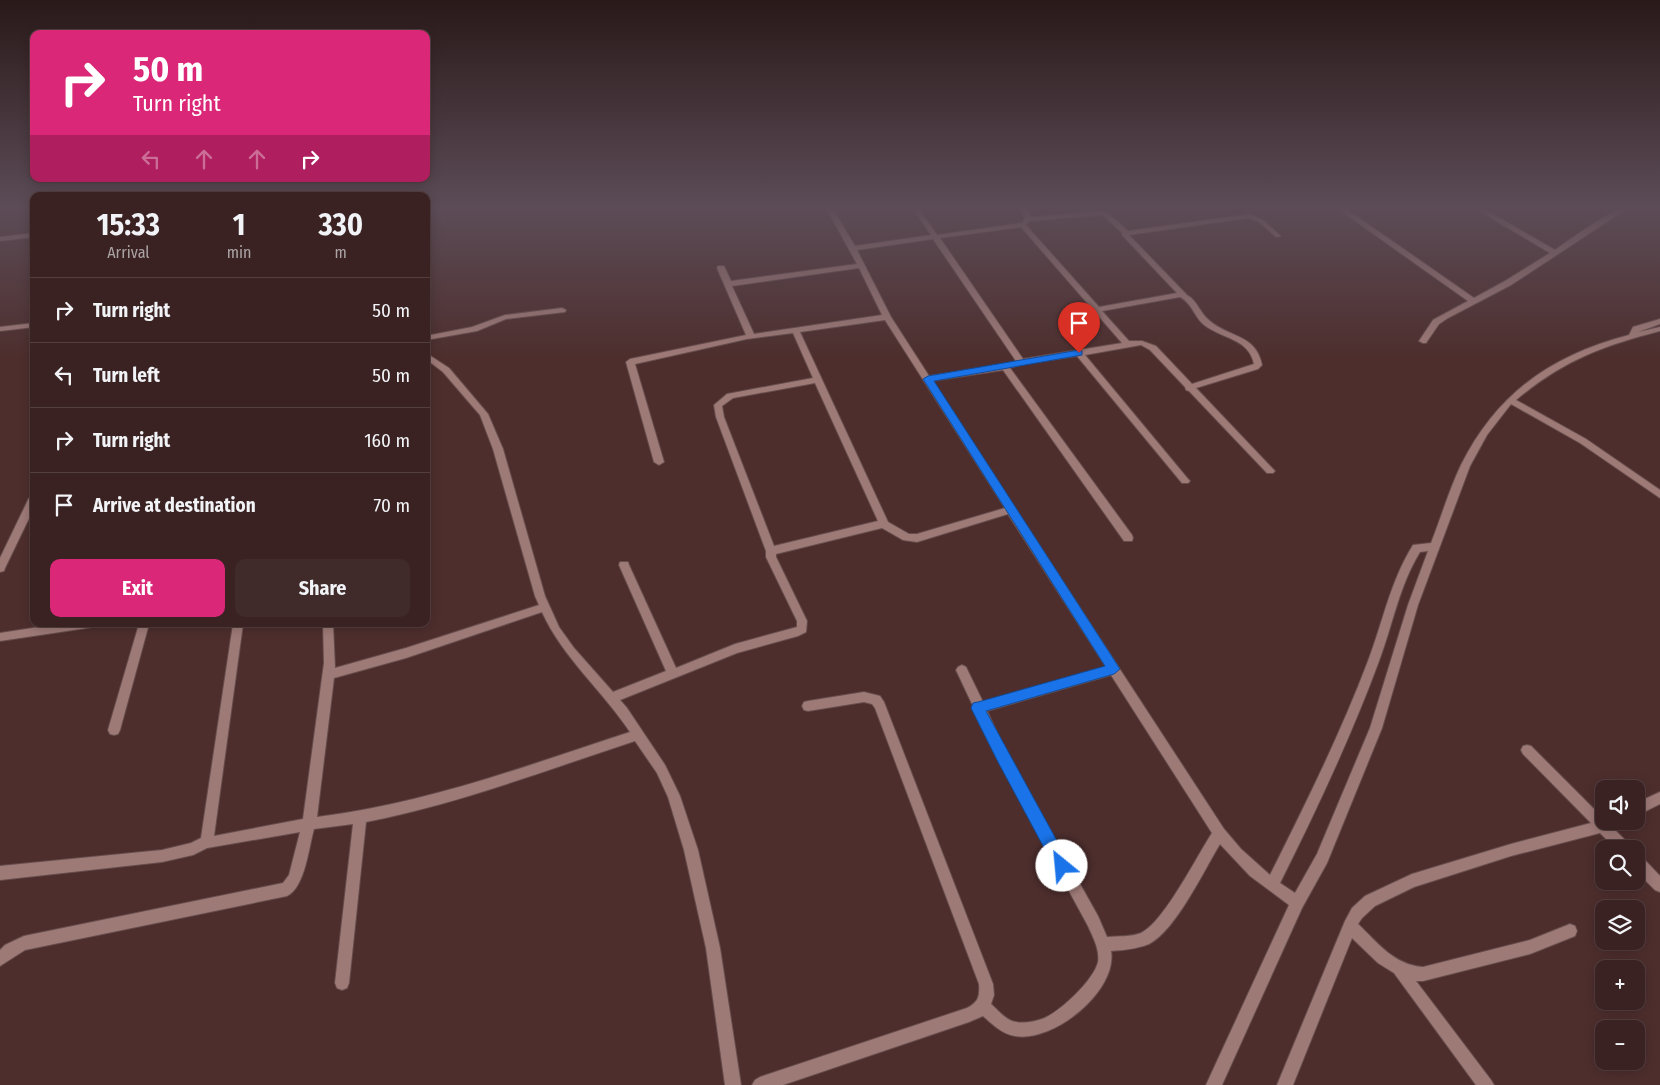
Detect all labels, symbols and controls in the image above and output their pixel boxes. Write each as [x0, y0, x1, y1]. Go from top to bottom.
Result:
text: 50 m [133, 48, 203, 90]
icon: right [50, 50, 115, 115]
text: Turn right [133, 90, 221, 117]
icon: left [137, 145, 165, 173]
icon: ahead [190, 145, 218, 173]
icon: ahead [243, 145, 271, 173]
icon: right [296, 145, 324, 173]
text: 15:33 [97, 207, 160, 243]
text: 1 [233, 207, 246, 243]
text: 330 [318, 207, 363, 243]
text: Arrival [107, 243, 150, 262]
text: min [227, 243, 252, 262]
text: m [335, 243, 347, 262]
icon: right [50, 296, 78, 324]
text: Turn right [93, 299, 170, 322]
text: 50 m [372, 299, 410, 322]
pin [1058, 302, 1100, 353]
icon: arrive [1065, 309, 1093, 337]
icon: left [50, 361, 78, 389]
text: Turn left [93, 364, 160, 387]
text: 50 m [372, 364, 410, 387]
icon: right [50, 426, 78, 454]
text: Turn right [93, 429, 170, 452]
text: 160 m [364, 429, 410, 452]
icon: arrive [50, 491, 78, 519]
text: Arrive at destination [93, 494, 256, 517]
text: 70 m [374, 494, 410, 517]
button: Exit [50, 559, 225, 617]
button: Share [235, 559, 410, 617]
map controls [1595, 780, 1645, 1070]
button: sound [1595, 780, 1645, 830]
position arrow [1035, 839, 1087, 891]
button: search [1595, 840, 1645, 890]
button: layers [1595, 900, 1645, 950]
button: + [1595, 960, 1645, 1010]
button: − [1595, 1020, 1645, 1070]

